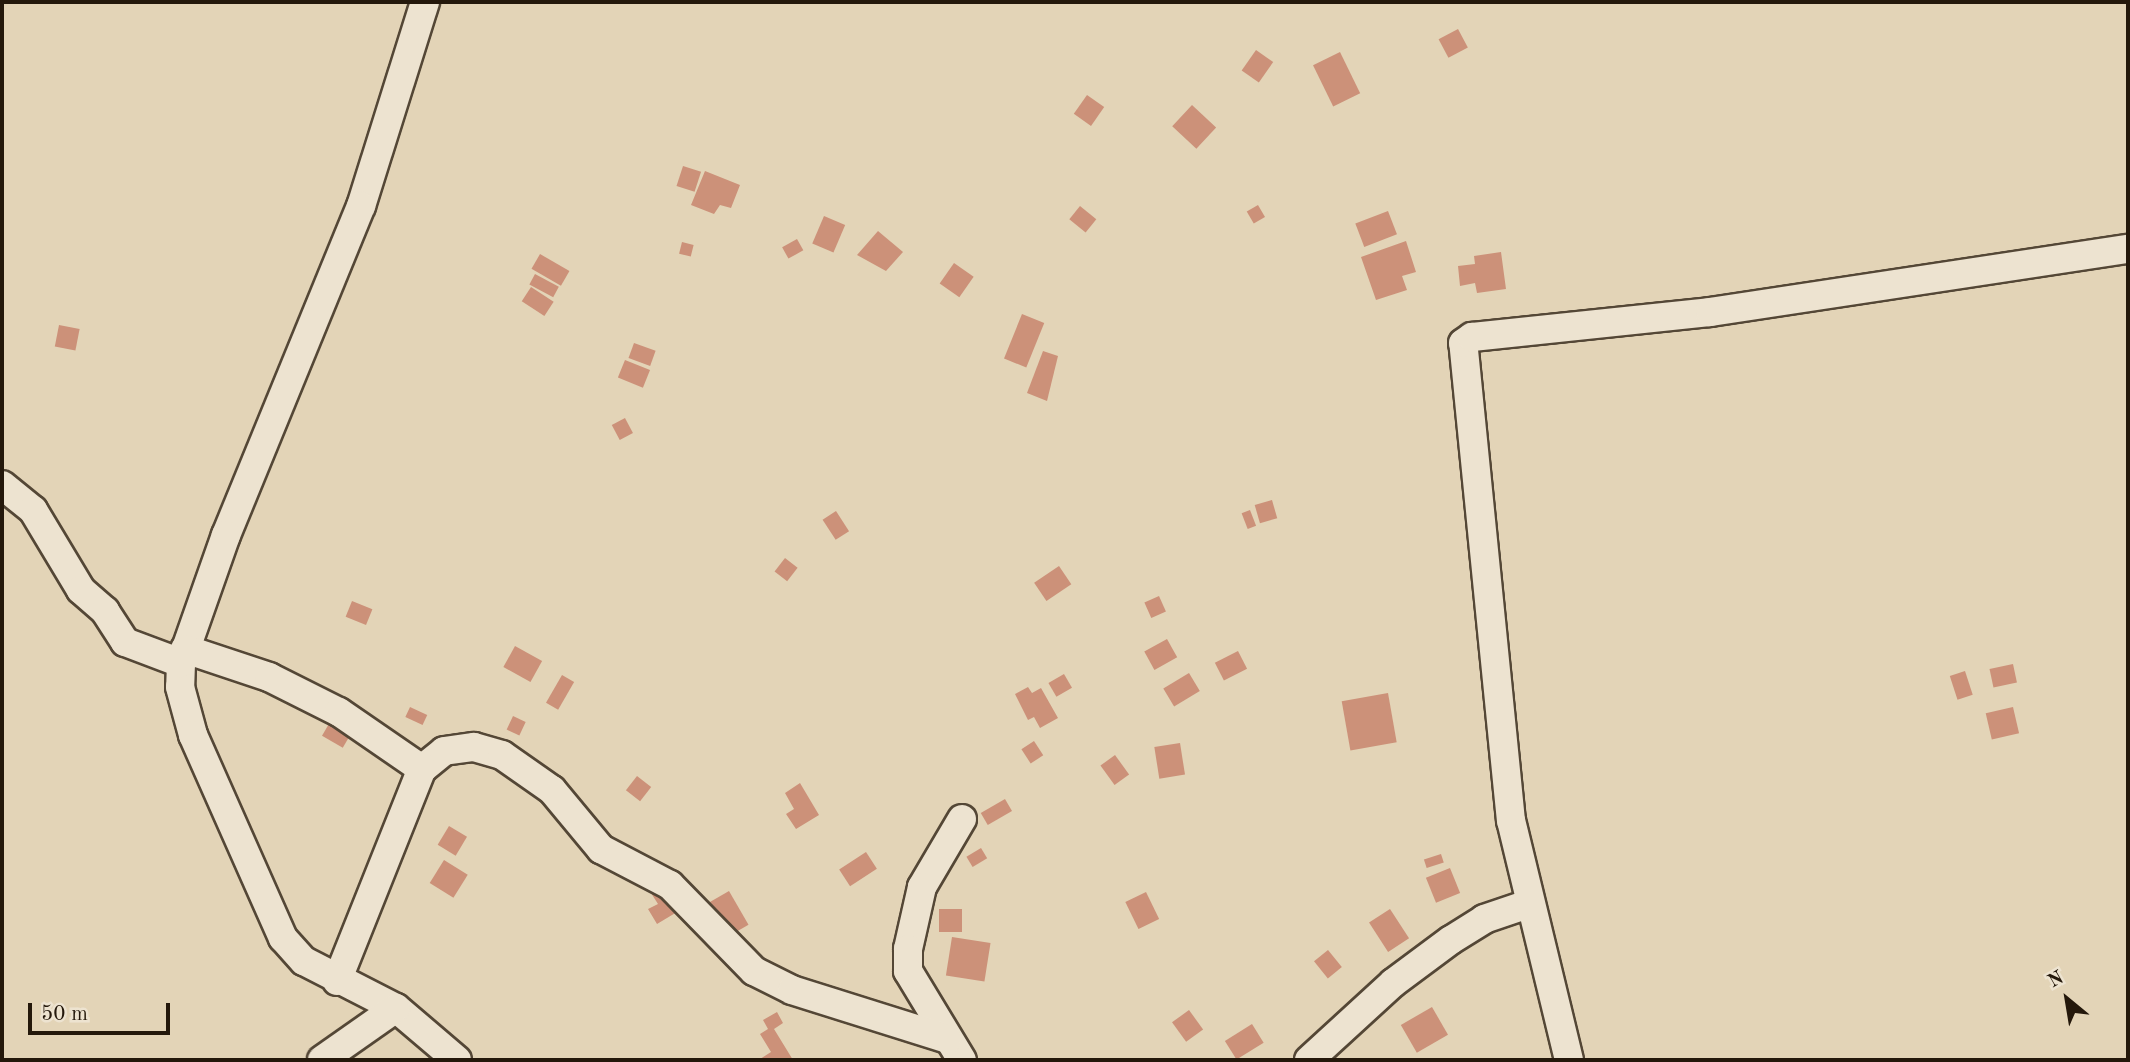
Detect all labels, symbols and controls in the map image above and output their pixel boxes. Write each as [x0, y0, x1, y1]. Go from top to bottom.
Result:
north arrow [2032, 964, 2102, 1034]
text: N [2045, 969, 2067, 992]
scale bar [32, 988, 173, 1032]
text: 50 m [41, 1004, 88, 1025]

